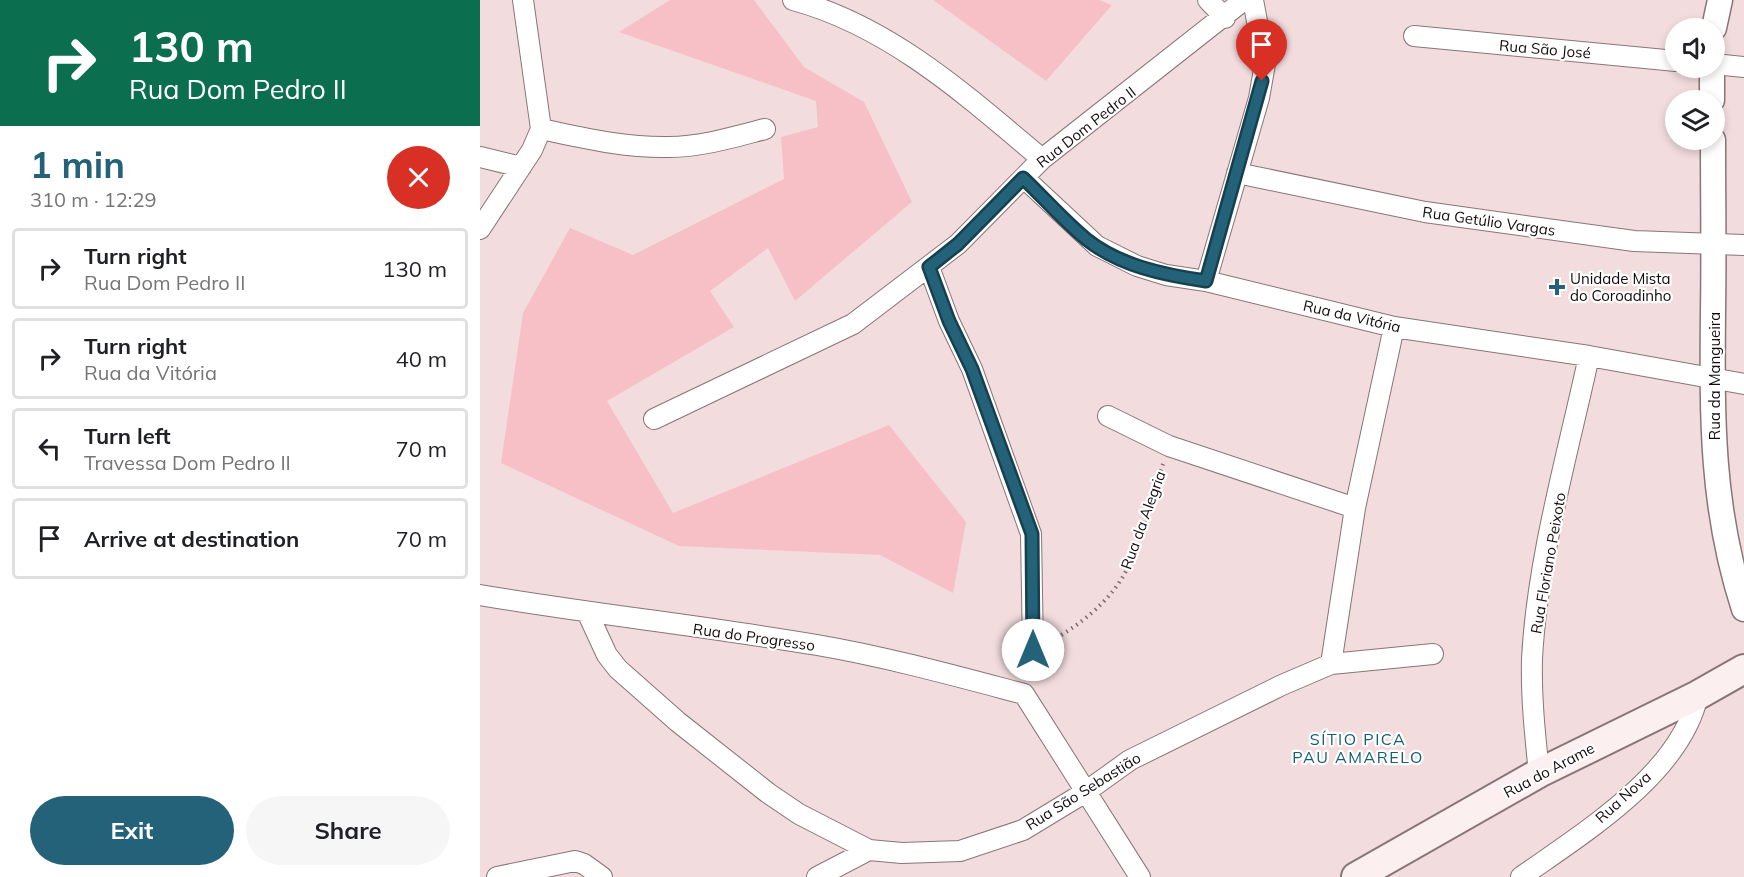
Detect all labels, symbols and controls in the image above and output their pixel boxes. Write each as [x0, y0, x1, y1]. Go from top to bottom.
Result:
map controls [1665, 18, 1725, 150]
button: sound [1665, 18, 1725, 78]
pin [1236, 19, 1287, 81]
text: 130 m [129, 20, 254, 73]
icon: right [30, 24, 108, 102]
icon: arrive [1245, 28, 1278, 61]
street label: Rua São José [1498, 36, 1592, 62]
text: Rua Dom Pedro II [129, 72, 347, 106]
street label: Rua Dom Pedro II [1032, 82, 1140, 172]
button: layers [1665, 90, 1725, 150]
text: 1 min [30, 142, 125, 187]
button: close [387, 146, 450, 209]
text: 310 m · 12:29 [30, 187, 156, 212]
street label: Rua Getúlio Vargas [1421, 202, 1557, 240]
text: Turn right [84, 242, 187, 270]
icon: right [33, 252, 66, 285]
text: 130 m [382, 255, 447, 283]
place label: Unidade Mista do Coroadinho [1570, 269, 1671, 305]
text: Rua Dom Pedro II [84, 270, 245, 295]
marker: Unidade Mista do Coroadinho [1548, 278, 1566, 296]
street label: Rua da Vitória [1301, 296, 1403, 336]
street label: Rua da Mangueira [1705, 312, 1724, 440]
text: Turn right [84, 332, 187, 360]
icon: right [33, 342, 66, 375]
text: 40 m [396, 345, 447, 373]
text: Rua da Vitória [84, 360, 217, 385]
text: Turn left [84, 422, 171, 450]
icon: left [33, 432, 66, 465]
text: 70 m [396, 435, 447, 463]
text: Travessa Dom Pedro II [84, 450, 291, 475]
street label: Rua da Alegria [1116, 468, 1170, 572]
street label: Rua Floriano Peixoto [1526, 491, 1570, 635]
icon: arrive [33, 522, 66, 555]
text: Arrive at destination [84, 525, 299, 553]
text: 70 m [396, 525, 447, 553]
position arrow [1001, 618, 1065, 682]
street label: Rua do Progresso [692, 619, 816, 655]
district label: SÍTIO PICA PAU AMARELO [1292, 729, 1424, 767]
street label: Rua do Arame [1500, 738, 1598, 802]
street label: Rua São Sebastião [1022, 748, 1144, 834]
street label: Rua Nova [1591, 767, 1655, 827]
button: Exit [30, 796, 234, 865]
button: Share [246, 796, 450, 865]

